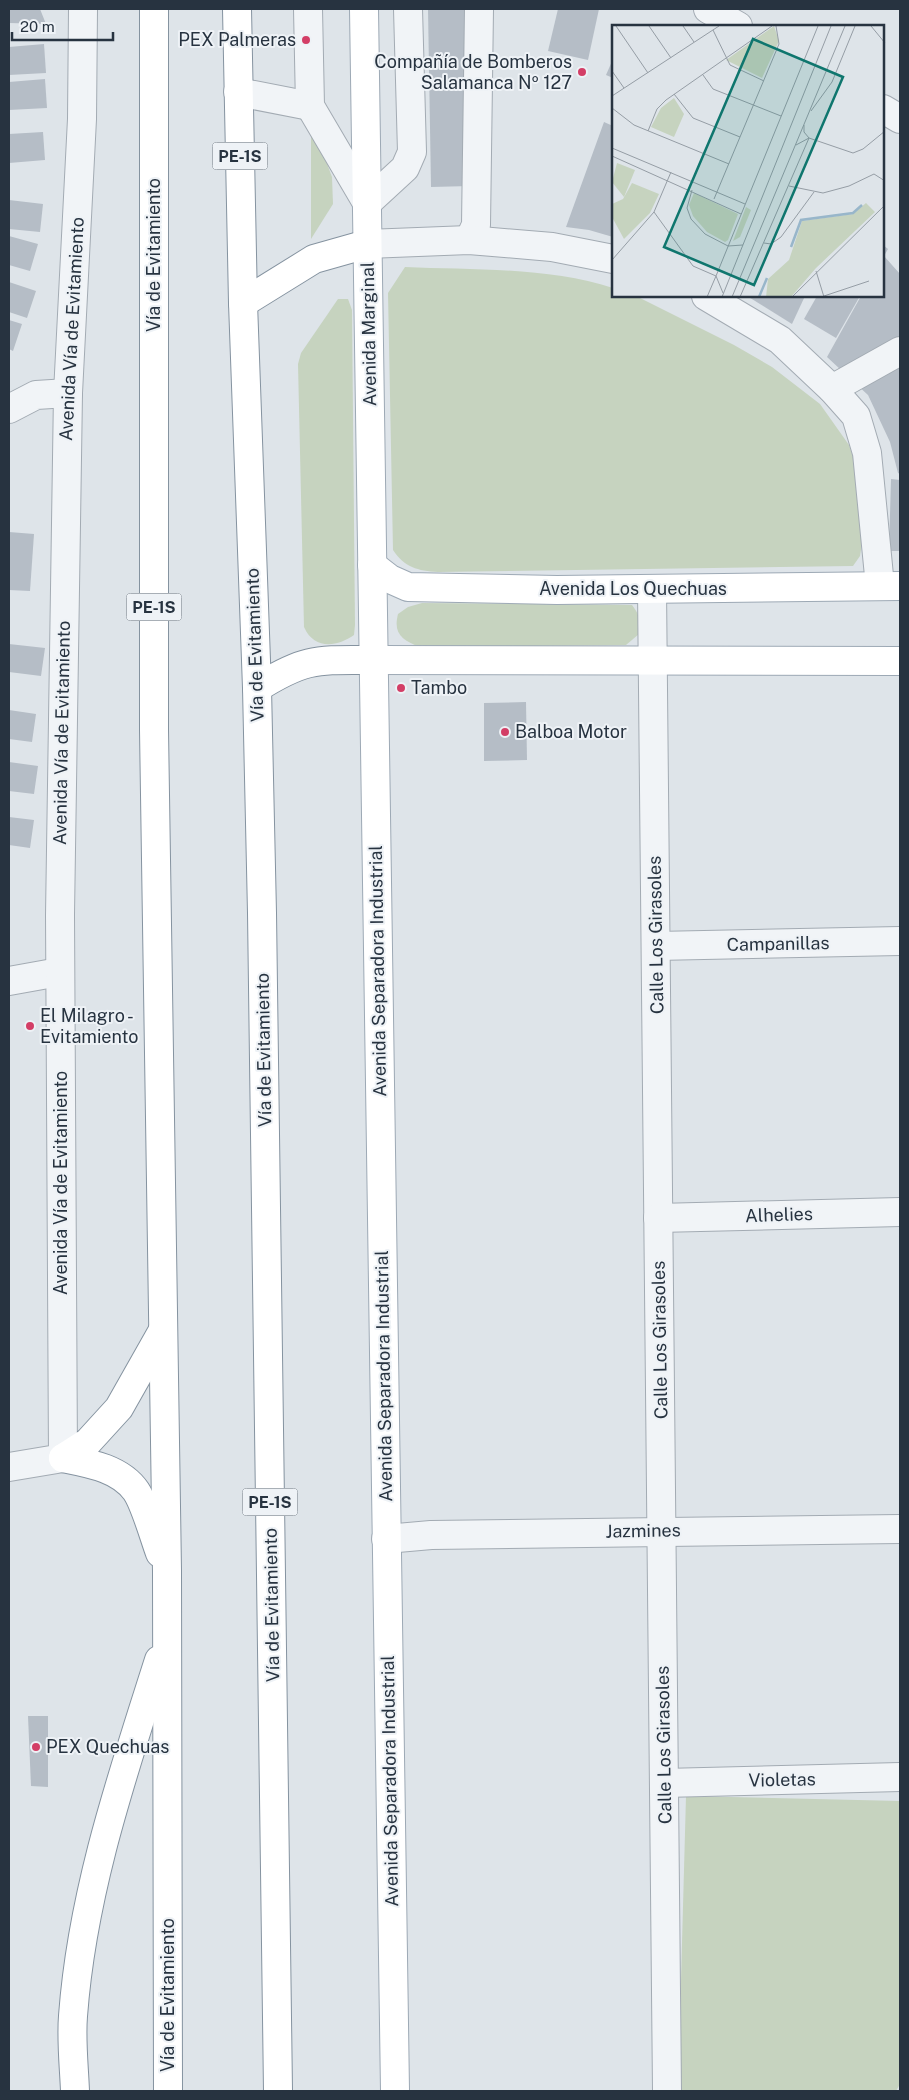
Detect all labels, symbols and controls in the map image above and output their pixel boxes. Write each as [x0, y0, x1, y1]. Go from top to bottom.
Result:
scale bar [12, 10, 114, 42]
text: 20 m [20, 18, 55, 35]
inset map [612, 25, 884, 298]
place label: PEX Palmeras [178, 29, 296, 50]
marker: PEX Palmeras [300, 34, 312, 46]
place label: Compañía de Bomberos Salamanca Nº 127 [374, 51, 572, 93]
marker: Compañía de Bomberos Salamanca Nº 127 [576, 66, 588, 78]
road number: PE-1S [212, 142, 268, 170]
street label: Vía de Evitamiento [143, 178, 164, 332]
street label: Avenida Vía de Evitamiento [55, 216, 88, 442]
street label: Avenida Marginal [357, 261, 380, 407]
street label: Vía de Evitamiento [241, 568, 268, 722]
street label: Avenida Los Quechuas [539, 578, 727, 599]
road number: PE-1S [126, 594, 182, 620]
street label: Avenida Vía de Evitamiento [49, 621, 74, 845]
place label: Tambo [411, 677, 467, 698]
marker: Tambo [395, 682, 407, 694]
place label: Balboa Motor [515, 721, 627, 742]
marker: Balboa Motor [499, 726, 511, 738]
street label: Avenida Separadora Industrial [365, 845, 390, 1097]
street label: Calle Los Girasoles [644, 856, 667, 1014]
street label: Campanillas [726, 932, 830, 955]
street label: Vía de Evitamiento [252, 973, 275, 1127]
place label: El Milagro - Evitamiento [40, 1005, 139, 1047]
marker: El Milagro - Evitamiento [24, 1020, 36, 1032]
street label: Avenida Vía de Evitamiento [50, 1071, 71, 1295]
street label: Alhelies [745, 1203, 813, 1226]
street label: Avenida Separadora Industrial [371, 1250, 396, 1502]
street label: Calle Los Girasoles [648, 1261, 671, 1419]
road number: PE-1S [242, 1488, 298, 1515]
street label: Jazmines [605, 1519, 681, 1542]
street label: Vía de Evitamiento [260, 1528, 283, 1682]
street label: Avenida Separadora Industrial [377, 1655, 402, 1907]
street label: Calle Los Girasoles [652, 1666, 675, 1824]
place label: PEX Quechuas [46, 1736, 169, 1757]
marker: PEX Quechuas [30, 1741, 42, 1753]
street label: Violetas [748, 1768, 816, 1791]
street label: Vía de Evitamiento [157, 1918, 178, 2072]

